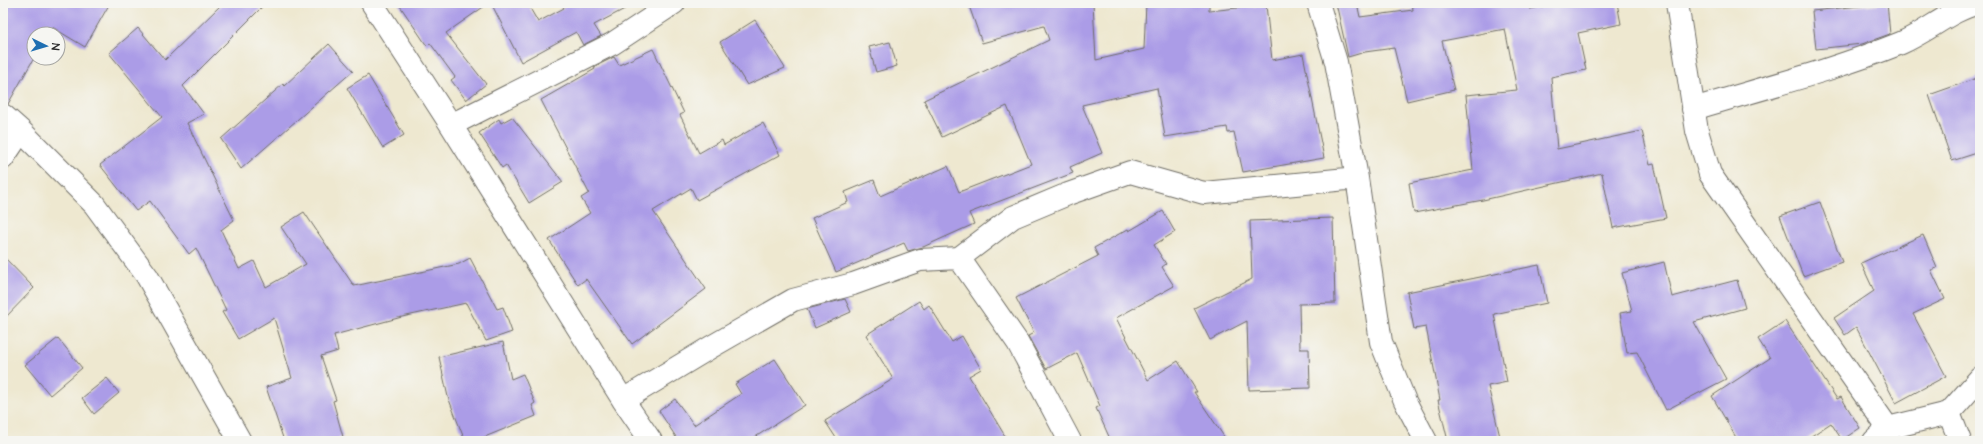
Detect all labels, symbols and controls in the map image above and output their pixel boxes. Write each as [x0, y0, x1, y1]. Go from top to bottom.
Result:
north arrow [26, 26, 66, 66]
text: N [48, 43, 63, 51]

